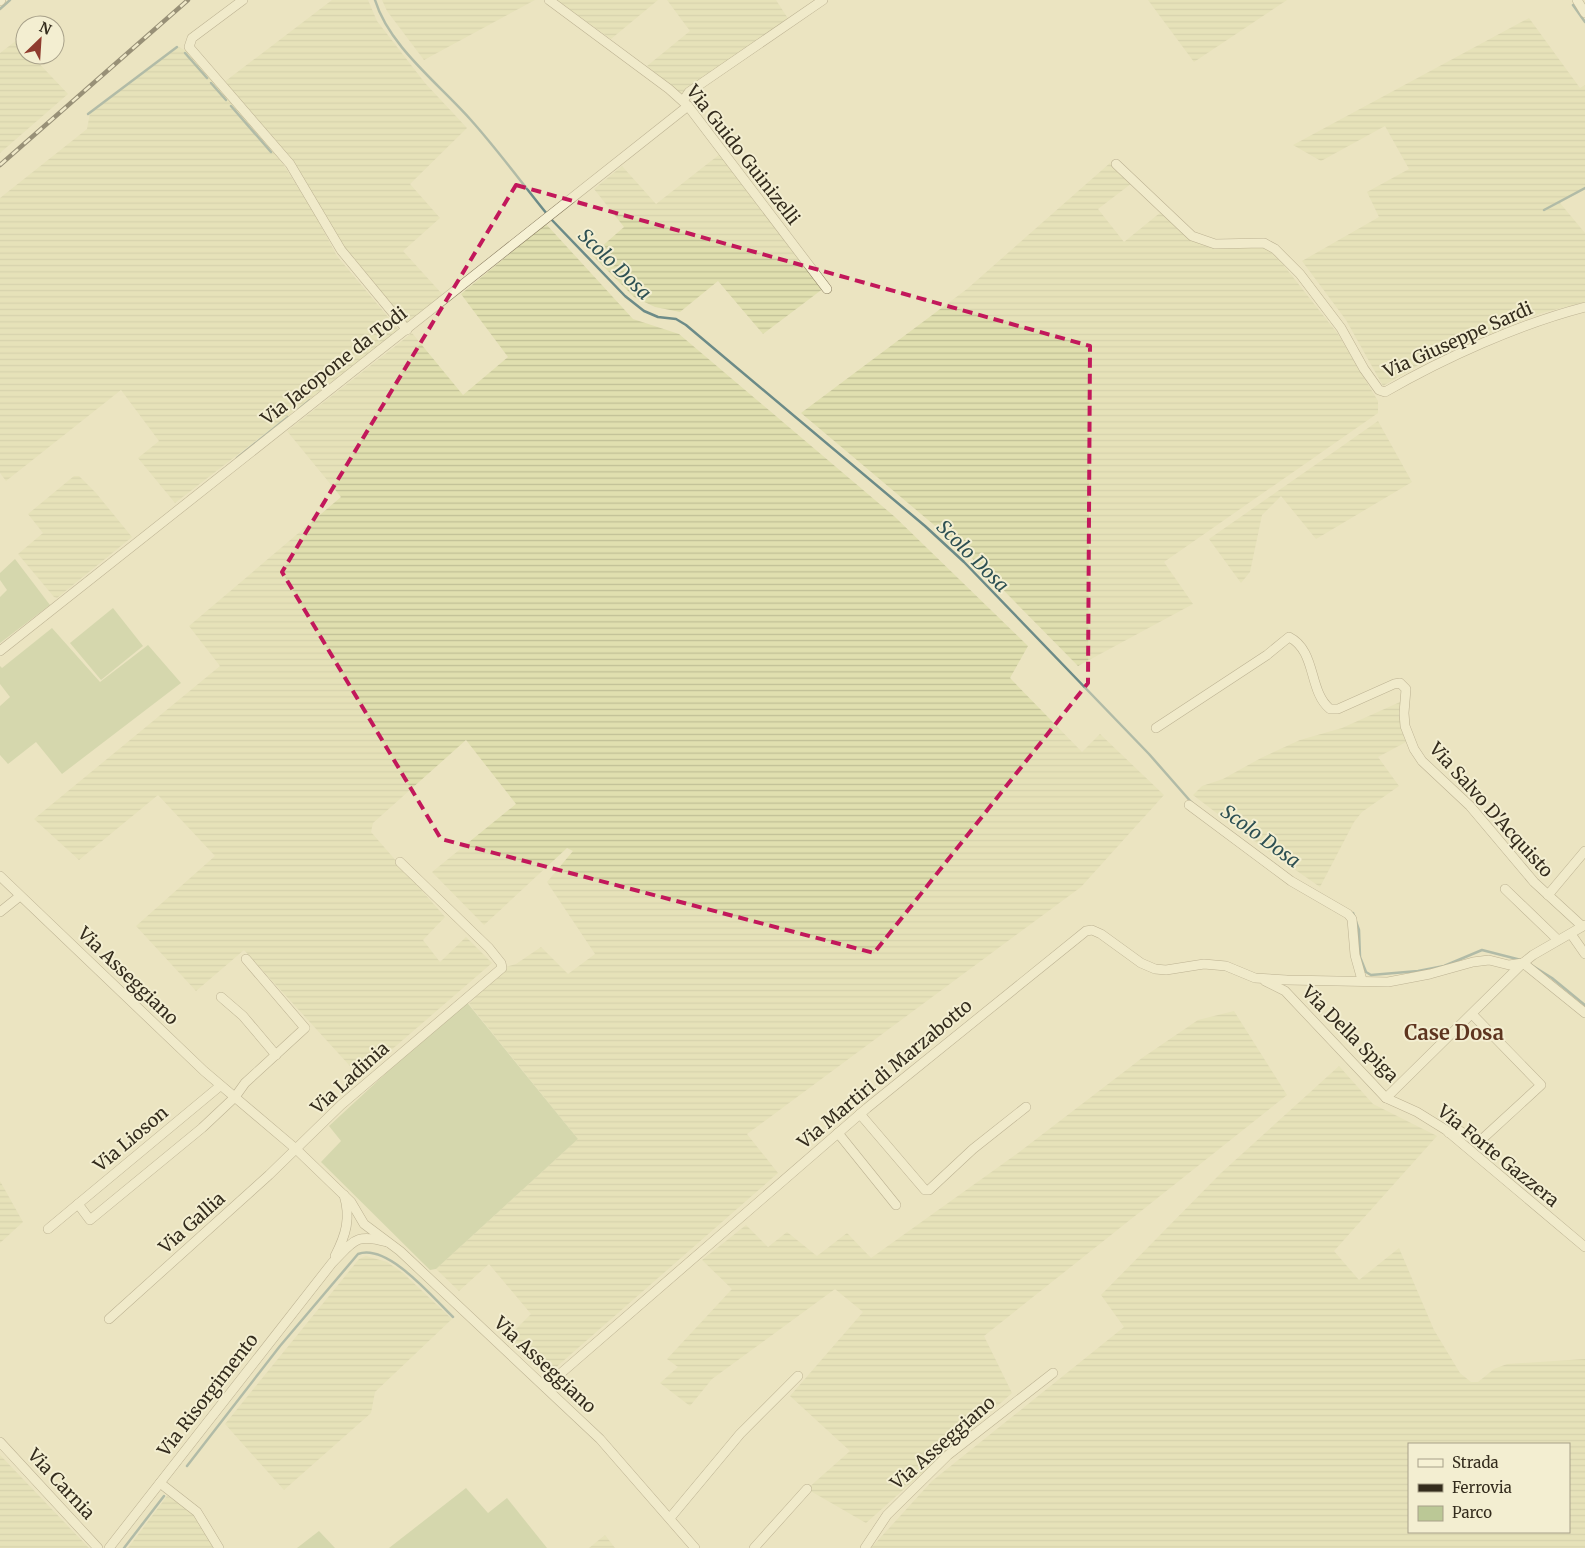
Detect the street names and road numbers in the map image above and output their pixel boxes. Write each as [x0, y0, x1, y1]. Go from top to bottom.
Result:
street label: Via Guido Guinizelli [681, 79, 805, 229]
street label: Via Giuseppe Sardi [1379, 296, 1536, 383]
street label: Via Jacopone da Todi [255, 301, 411, 430]
street label: Via Salvo D'Acquisto [1424, 737, 1558, 882]
street label: Via Asseggiano [72, 921, 184, 1030]
street label: Via Della Spiga [1296, 980, 1404, 1087]
street label: Via Martiri di Marzabotto [792, 994, 977, 1154]
street label: Via Ladinia [305, 1036, 394, 1119]
street label: Via Forte Gazzera [1432, 1099, 1564, 1212]
street label: Via Lioson [88, 1101, 173, 1177]
street label: Via Gallia [153, 1187, 230, 1259]
street label: Via Asseggiano [489, 1311, 601, 1418]
street label: Via Risorgimento [152, 1329, 263, 1462]
street label: Via Asseggiano [885, 1391, 1000, 1495]
street label: Via Carnia [22, 1443, 100, 1524]

